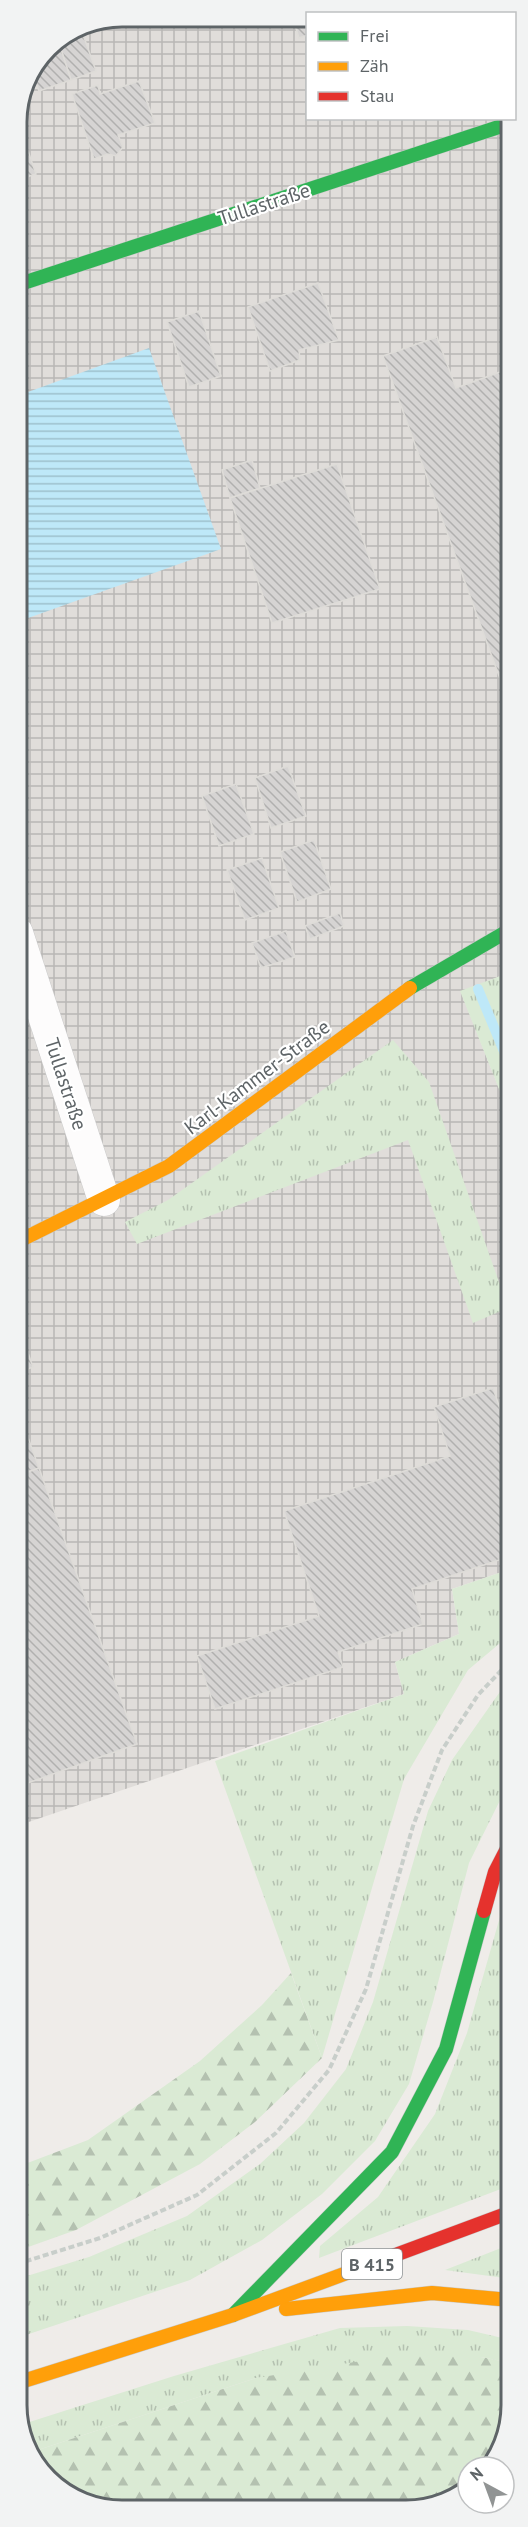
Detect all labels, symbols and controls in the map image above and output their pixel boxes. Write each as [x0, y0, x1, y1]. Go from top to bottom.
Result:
legend [306, 12, 516, 120]
text: Frei [360, 24, 389, 47]
text: Zäh [360, 54, 389, 77]
text: Stau [360, 84, 394, 107]
street label: Tullastraße [215, 177, 313, 231]
street label: Karl-Kammer-Straße [179, 1014, 335, 1140]
street label: Tullastraße [39, 1035, 93, 1133]
road number: B 415 [342, 2249, 402, 2279]
north arrow [456, 2455, 516, 2515]
text: N [466, 2463, 487, 2485]

